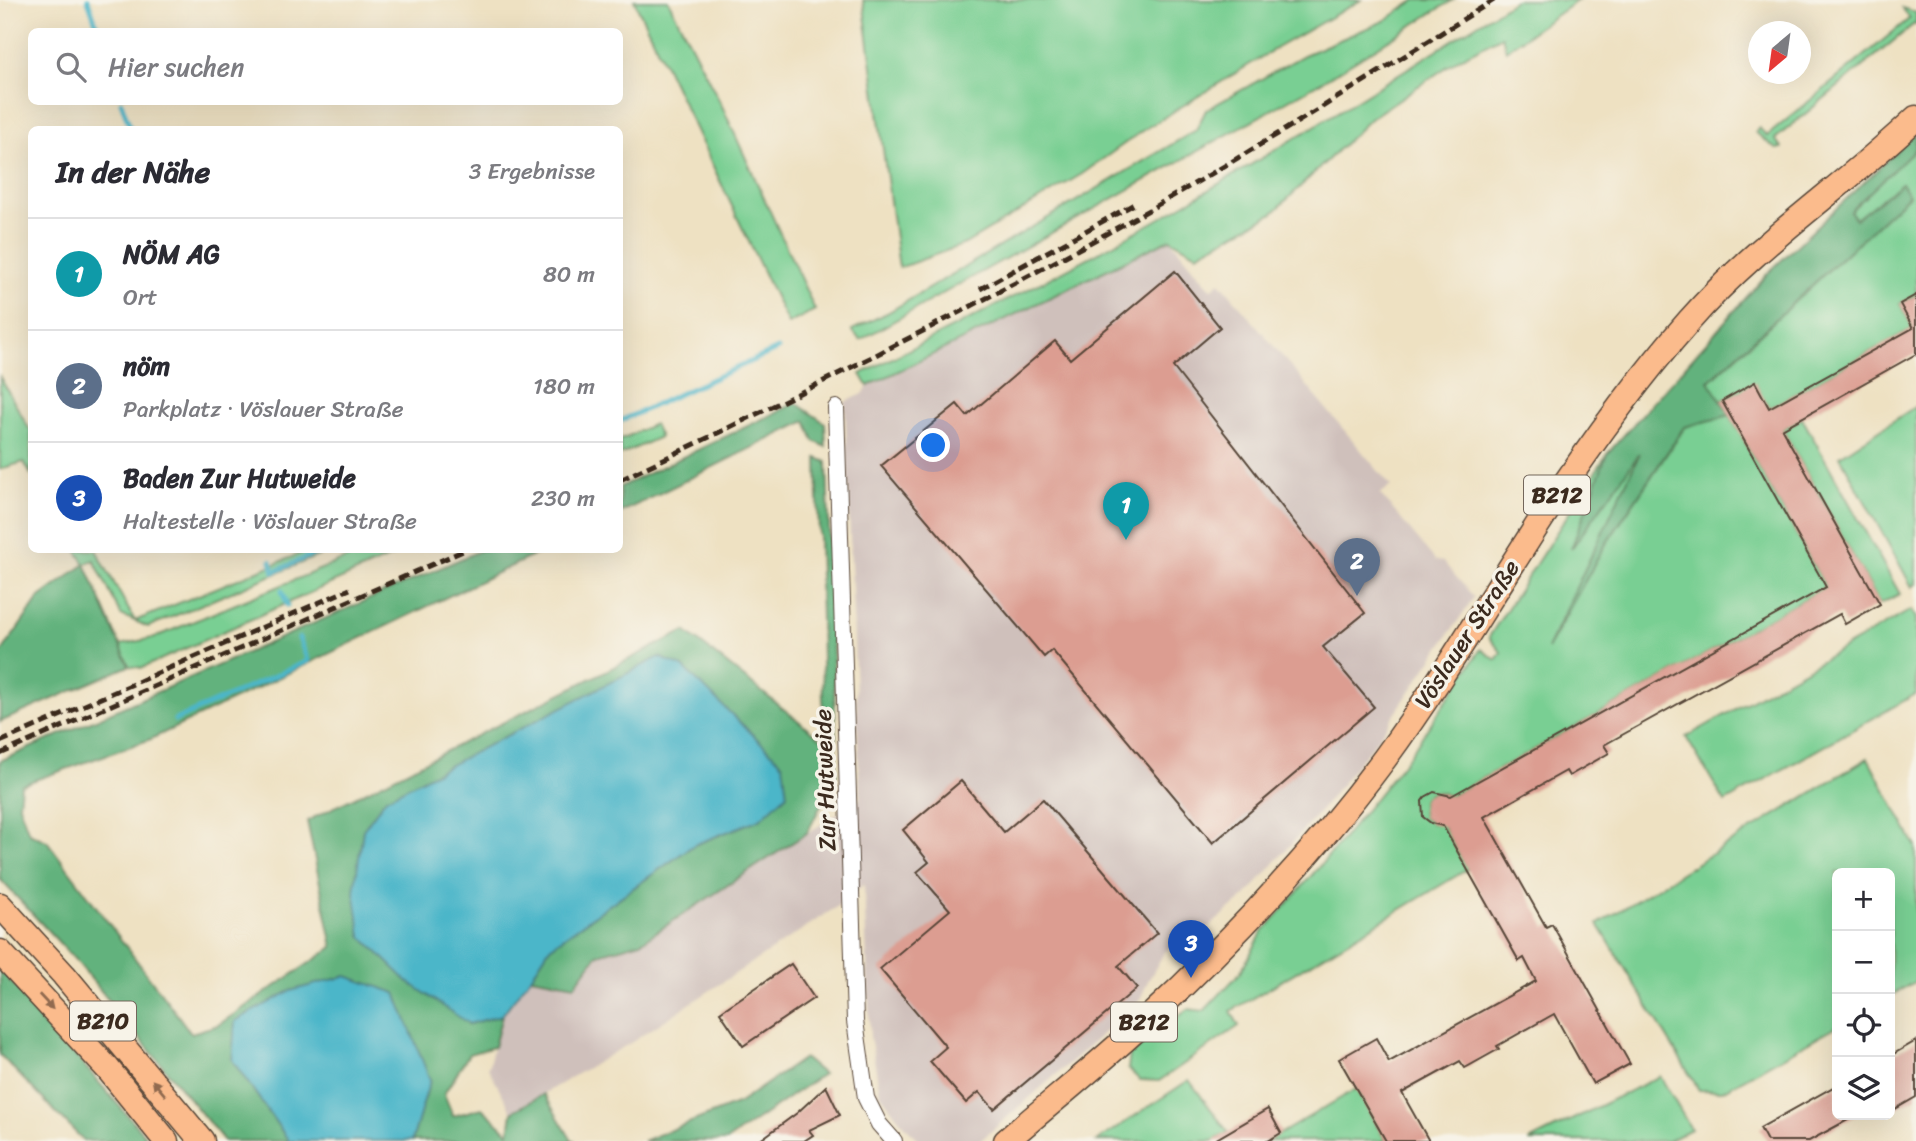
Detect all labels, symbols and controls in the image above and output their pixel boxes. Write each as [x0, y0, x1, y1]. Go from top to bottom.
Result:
north arrow [1748, 21, 1811, 84]
search box [28, 28, 623, 105]
text: Hier suchen [108, 44, 244, 90]
icon: search [52, 48, 90, 86]
text: In der Nähe [56, 145, 210, 199]
text: 3 Ergebnisse [469, 151, 595, 192]
text: NÖM AG [123, 231, 220, 277]
text: 1 [74, 254, 84, 295]
text: 80 m [543, 254, 595, 295]
text: Ort [123, 277, 157, 318]
text: nöm [123, 343, 170, 389]
text: 2 [72, 366, 86, 407]
text: 180 m [533, 366, 595, 407]
text: Parkplatz · Vöslauer Straße [123, 389, 404, 430]
your location [916, 428, 950, 462]
text: Baden Zur Hutweide [123, 455, 356, 501]
road number: B212 [1524, 475, 1590, 514]
text: 3 [73, 478, 85, 519]
text: 230 m [531, 478, 595, 519]
pin: 1 [1103, 482, 1149, 540]
text: Haltestelle · Vöslauer Straße [123, 501, 417, 542]
pin: 2 [1334, 538, 1380, 596]
street label: Vöslauer Straße [1403, 551, 1531, 717]
street label: Zur Hutweide [802, 708, 848, 852]
map controls [1832, 868, 1895, 1120]
button: + [1832, 868, 1895, 931]
pin: 3 [1168, 920, 1214, 978]
button: − [1832, 931, 1895, 994]
one-way arrow [38, 994, 54, 1011]
button: locate [1832, 994, 1895, 1057]
road number: B210 [70, 1002, 136, 1040]
road number: B212 [1111, 1002, 1177, 1042]
button: layers [1832, 1057, 1895, 1120]
one-way arrow [152, 1079, 167, 1096]

